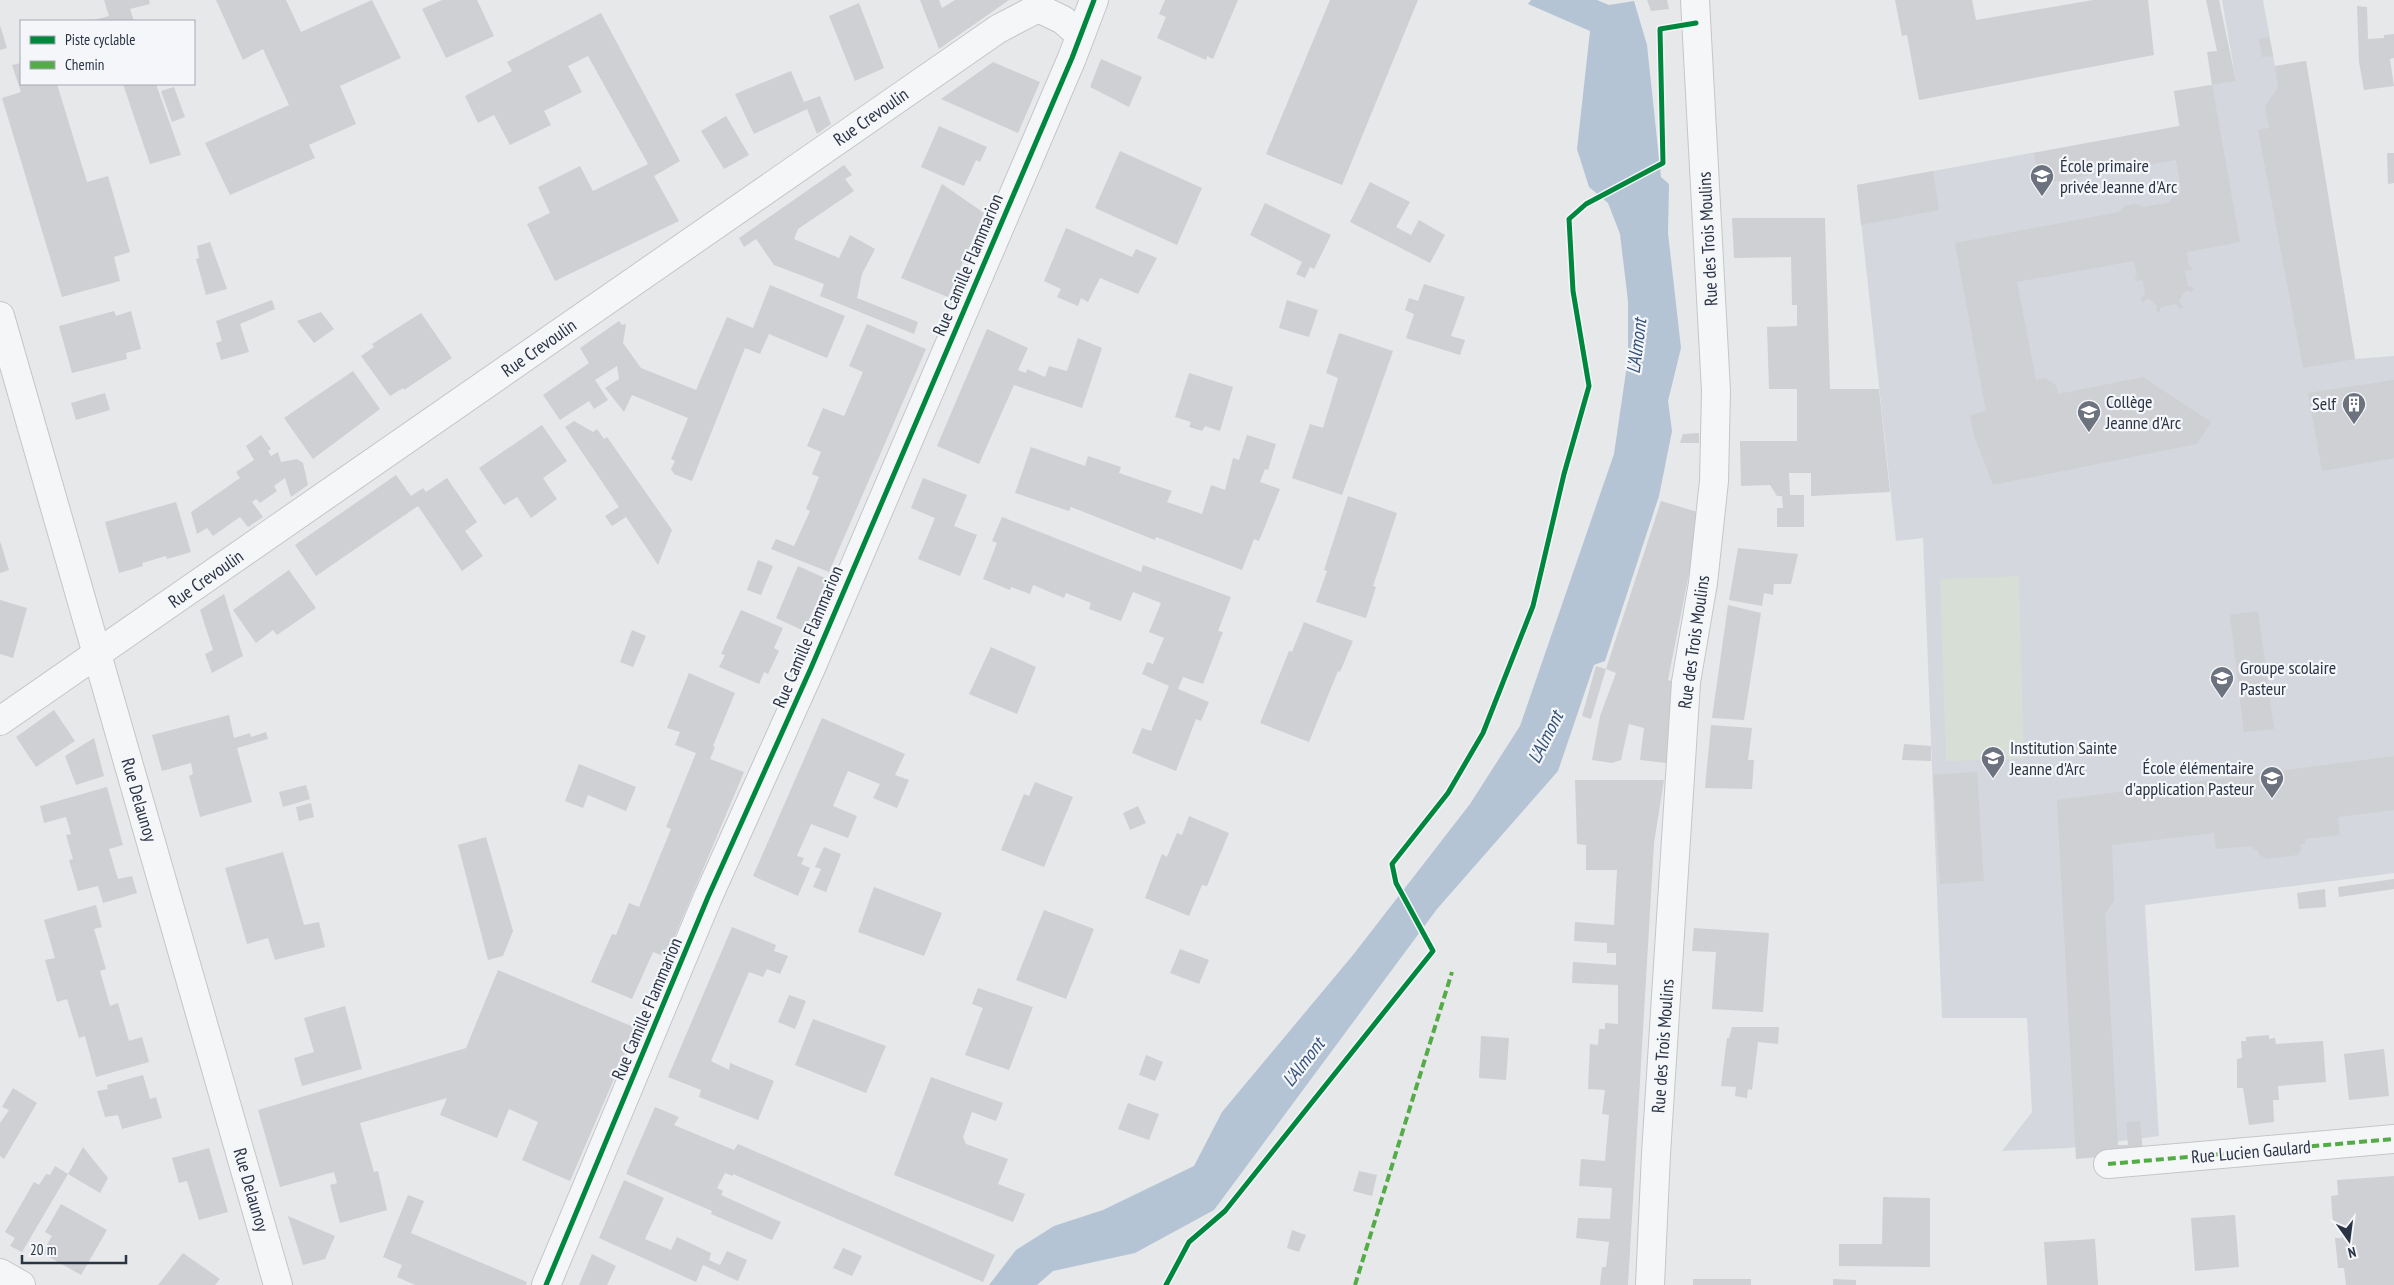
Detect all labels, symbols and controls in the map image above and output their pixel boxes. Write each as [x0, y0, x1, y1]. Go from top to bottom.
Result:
legend [20, 20, 195, 85]
text: Piste cyclable [65, 30, 135, 49]
text: Chemin [65, 55, 104, 74]
street label: Rue Crevoulin [829, 82, 913, 151]
place label: École primaire privée Jeanne d'Arc [2060, 154, 2178, 198]
school or university icon: École primaire privée Jeanne d'Arc [2029, 163, 2055, 197]
street label: Rue des Trois Moulins [1692, 171, 1723, 307]
street label: Rue Camille Flammarion [927, 190, 1008, 339]
street label: Rue Crevoulin [497, 313, 581, 382]
water label: L'Almont [1621, 314, 1652, 375]
place label: Collège Jeanne d'Arc [2105, 390, 2182, 434]
building icon: Self [2341, 391, 2367, 425]
place label: Self [2312, 392, 2337, 415]
school or university icon: Collège Jeanne d'Arc [2076, 399, 2102, 433]
street label: Rue Crevoulin [164, 544, 248, 613]
street label: Rue Camille Flammarion [767, 562, 848, 711]
street label: Rue des Trois Moulins [1673, 574, 1714, 710]
place label: Groupe scolaire Pasteur [2240, 656, 2336, 700]
school or university icon: Groupe scolaire Pasteur [2209, 665, 2235, 699]
water label: L'Almont [1522, 705, 1569, 767]
place label: Institution Sainte Jeanne d'Arc [2009, 736, 2117, 780]
school or university icon: Institution Sainte Jeanne d'Arc [1980, 745, 2006, 779]
street label: Rue Delaunoy [117, 755, 162, 845]
place label: École élémentaire d'application Pasteur [2125, 756, 2254, 800]
school or university icon: École élémentaire d'application Pasteur [2259, 765, 2285, 799]
street label: Rue Camille Flammarion [606, 934, 687, 1083]
street label: Rue des Trois Moulins [1646, 978, 1679, 1114]
water label: L'Almont [1277, 1031, 1331, 1091]
street label: Rue Lucien Gaulard [2190, 1135, 2312, 1168]
street label: Rue Delaunoy [229, 1145, 274, 1235]
north arrow [2324, 1215, 2374, 1265]
scale bar [22, 1232, 126, 1264]
text: 20 m [30, 1240, 56, 1259]
text: N [2346, 1243, 2358, 1262]

